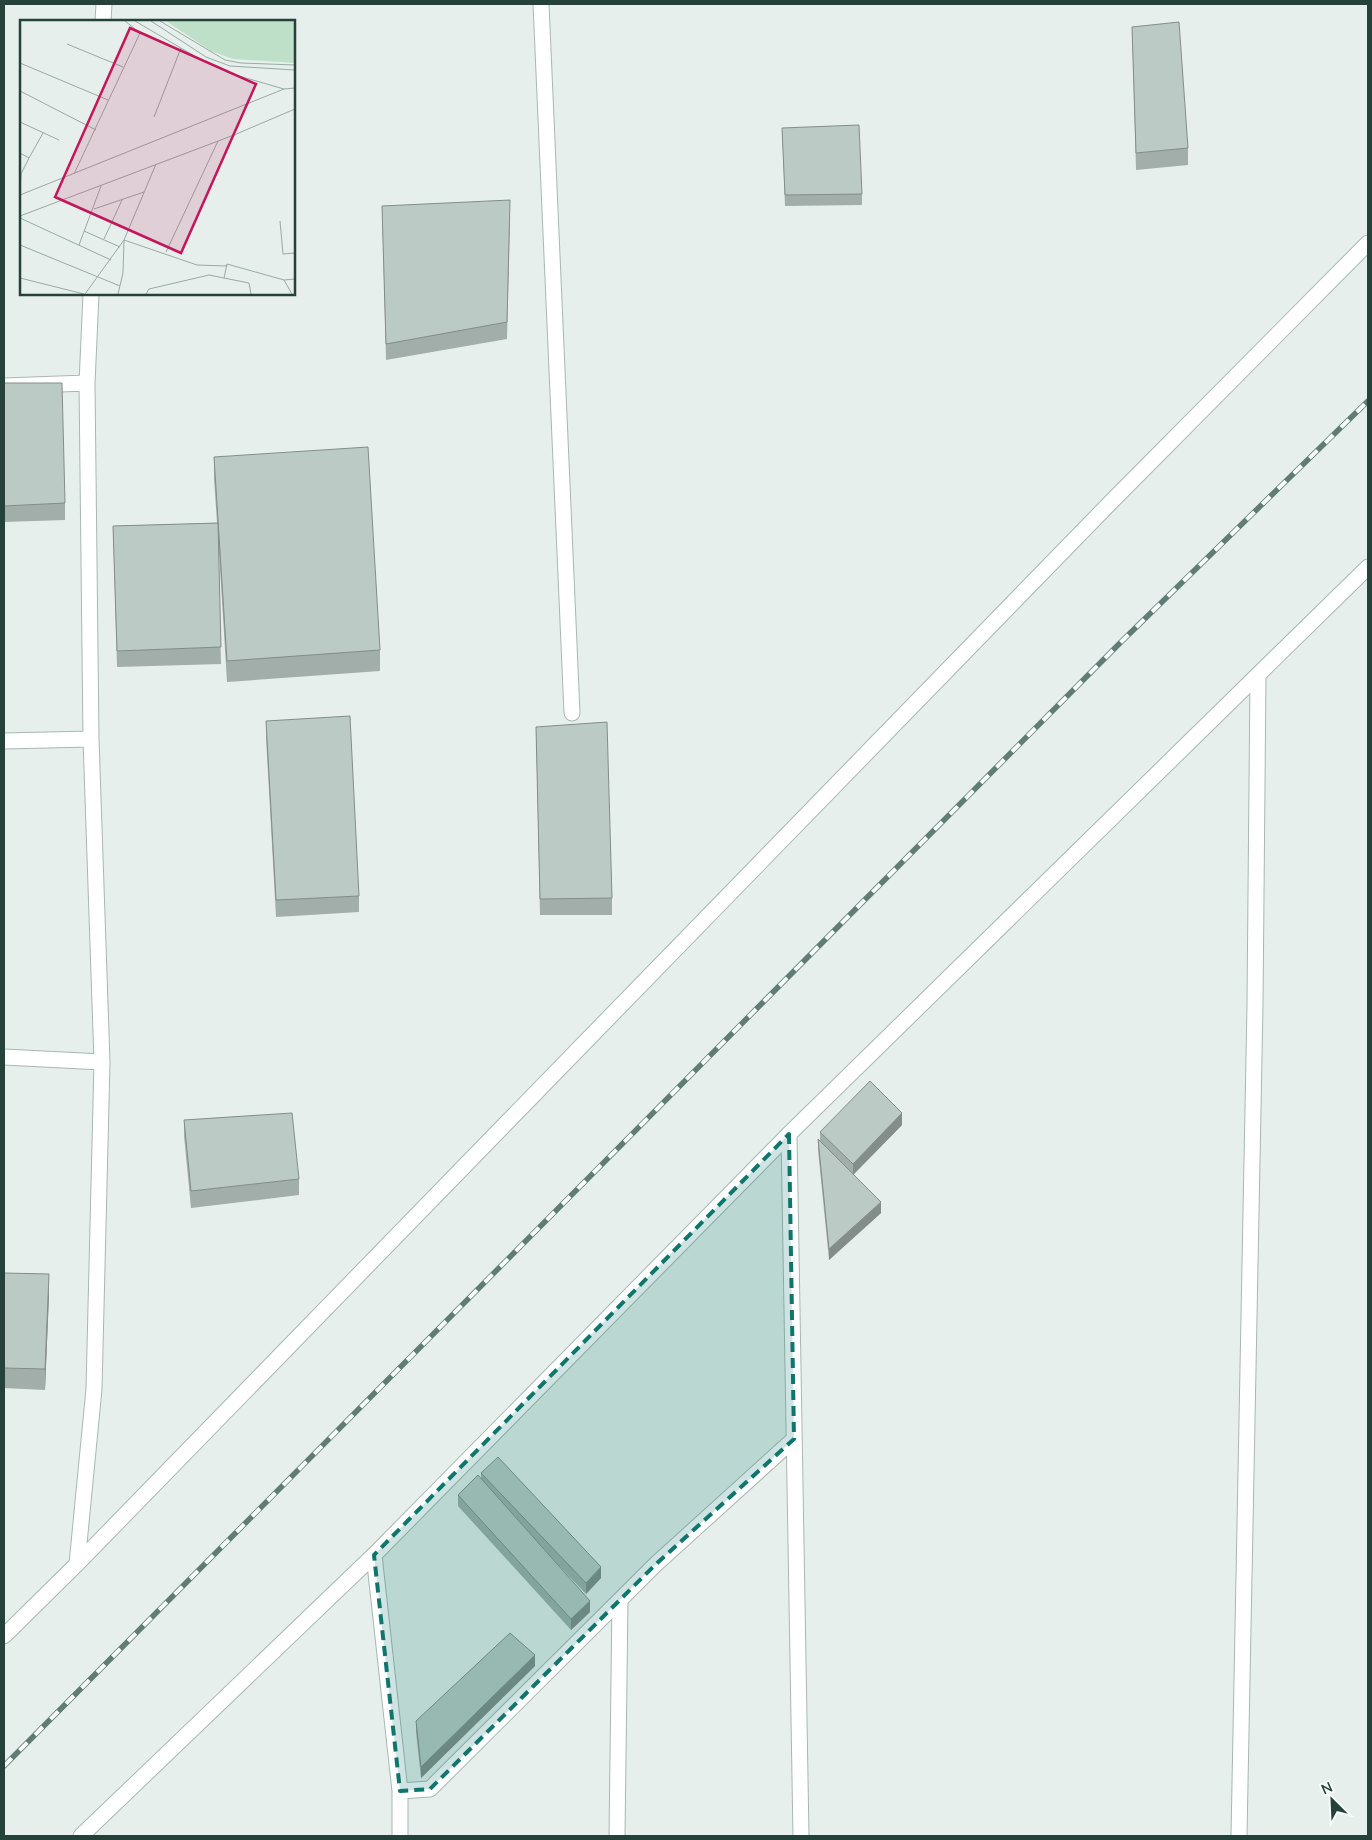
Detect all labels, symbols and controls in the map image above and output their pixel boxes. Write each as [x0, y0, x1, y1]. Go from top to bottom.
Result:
inset map [20, 20, 295, 295]
north arrow [1307, 1775, 1357, 1825]
text: N [1318, 1778, 1336, 1799]

